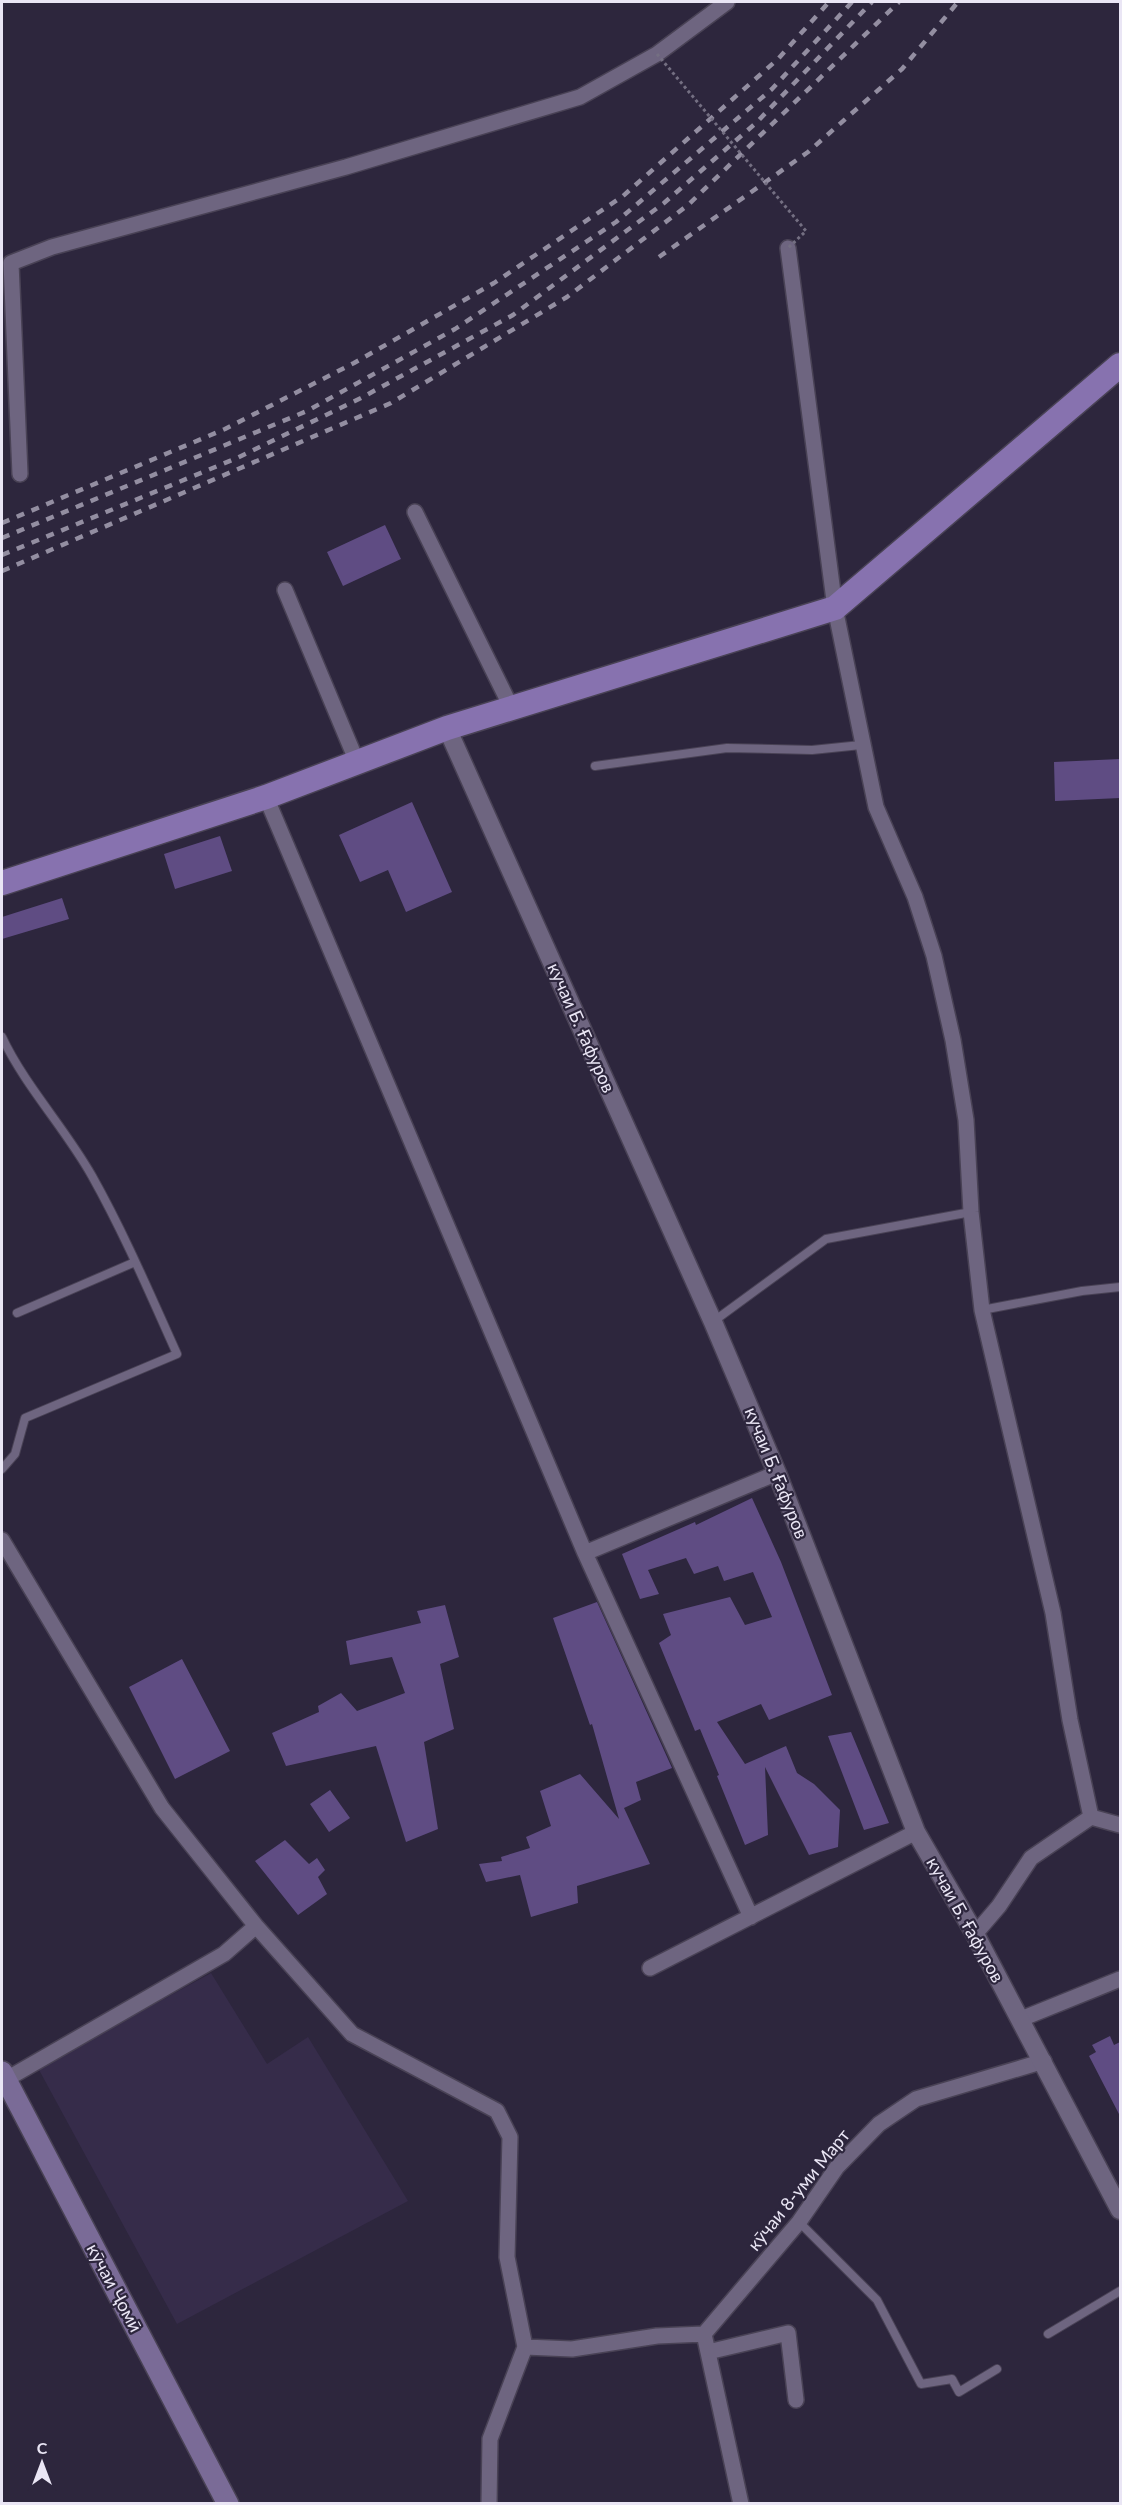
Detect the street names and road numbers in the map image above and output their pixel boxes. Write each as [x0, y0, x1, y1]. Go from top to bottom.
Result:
street label: кучаи Б. Ғафуров [543, 959, 620, 1096]
street label: кучаи Б. Ғафуров [741, 1404, 813, 1542]
street label: кучаи Б. Ғафуров [922, 1853, 1009, 1986]
street label: кӯчаи 8-уми Март [742, 2124, 854, 2255]
street label: кӯчаи Ҷомӣ [82, 2239, 147, 2336]

